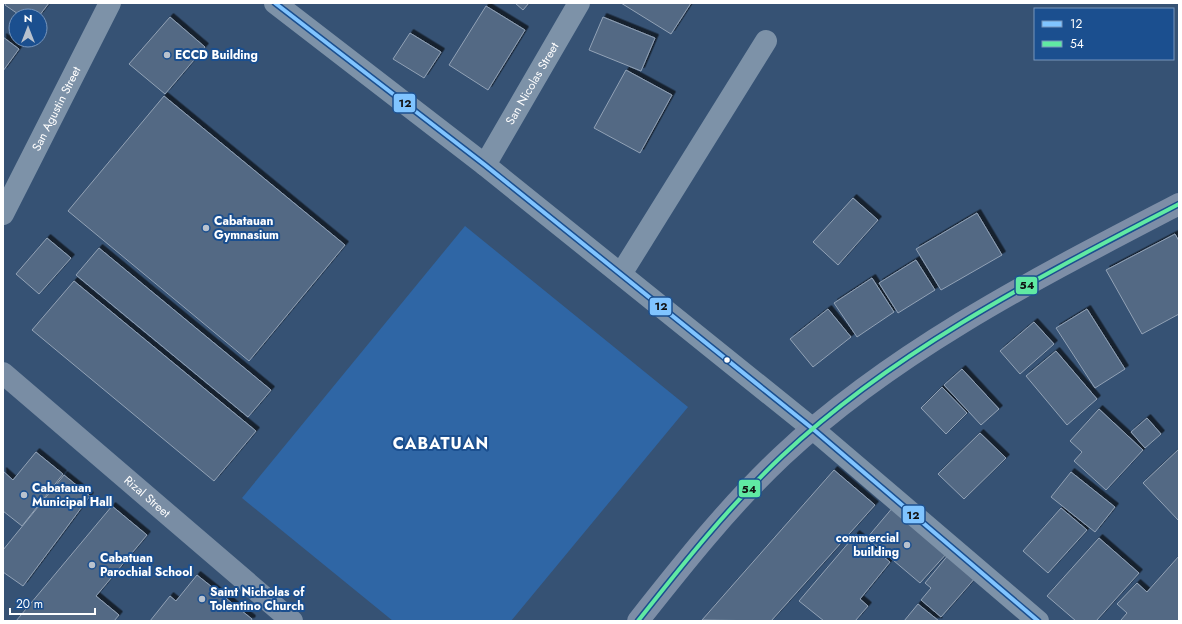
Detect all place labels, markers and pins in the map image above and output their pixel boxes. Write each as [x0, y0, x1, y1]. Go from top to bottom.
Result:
place label: ECCD Building [175, 46, 258, 64]
marker: ECCD Building [162, 50, 172, 60]
place label: Cabatauan Gymnasium [214, 212, 279, 244]
marker: Cabatauan Gymnasium [201, 223, 211, 233]
unlabelled marker [722, 355, 732, 365]
place label: Cabatauan Municipal Hall [32, 479, 112, 511]
marker: Cabatauan Municipal Hall [19, 490, 29, 500]
place label: commercial building [836, 529, 899, 561]
marker: commercial building [902, 540, 912, 550]
place label: Cabatuan Parochial School [100, 549, 192, 581]
marker: Cabatuan Parochial School [87, 560, 97, 570]
place label: Saint Nicholas of Tolentino Church [210, 583, 305, 615]
marker: Saint Nicholas of Tolentino Church [197, 594, 207, 604]

